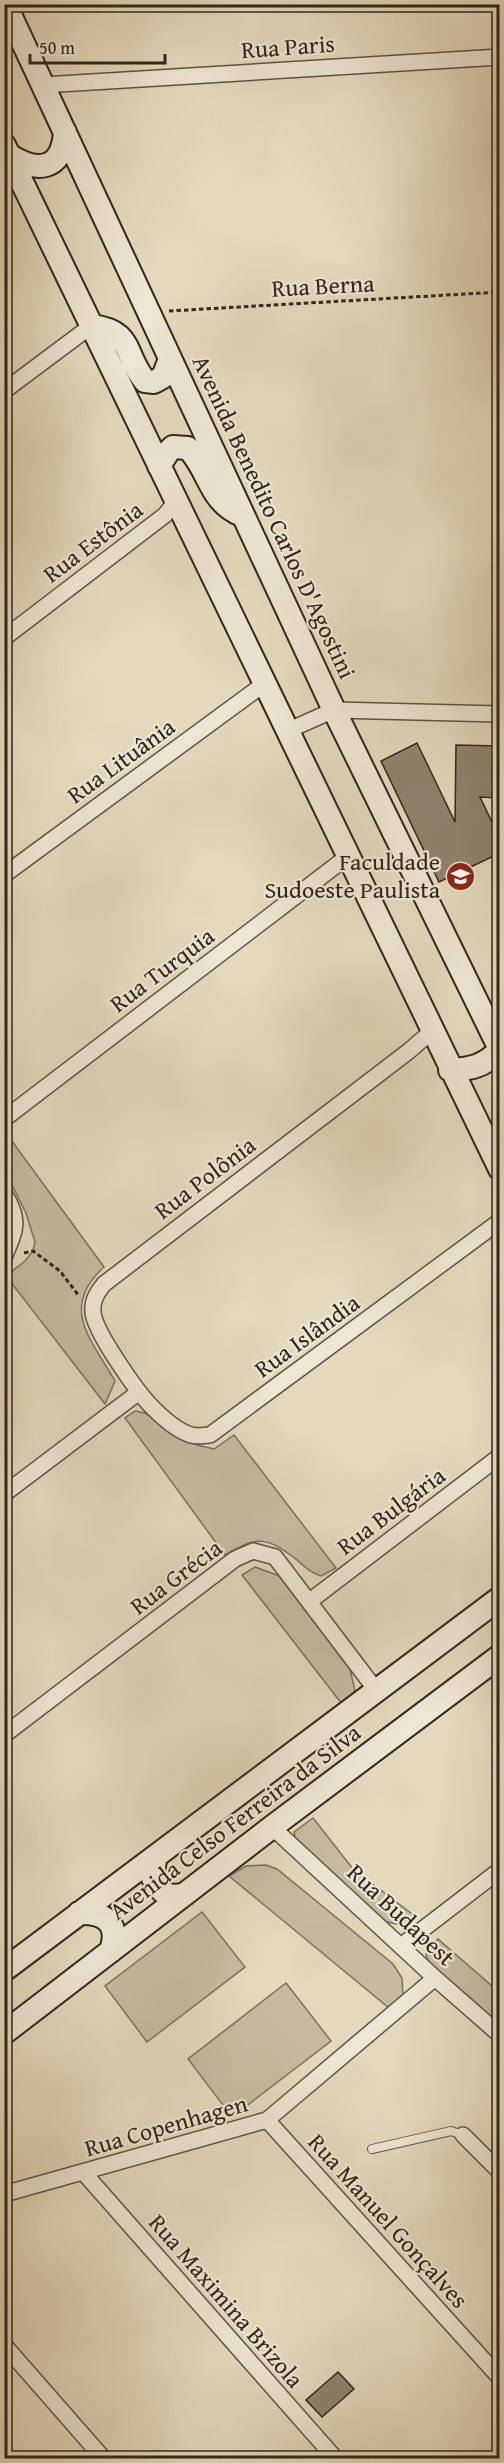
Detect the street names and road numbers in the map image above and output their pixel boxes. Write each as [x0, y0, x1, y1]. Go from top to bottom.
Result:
street label: Rua Paris [240, 26, 336, 67]
street label: Rua Berna [271, 265, 376, 306]
street label: Avenida Benedito Carlos D'Agostini [184, 349, 365, 685]
street label: Rua Estônia [35, 492, 151, 591]
street label: Rua Lituânia [59, 709, 183, 812]
street label: Rua Turquia [102, 918, 222, 1021]
street label: Rua Polônia [147, 1127, 263, 1227]
street label: Rua Islândia [247, 1285, 367, 1386]
street label: Rua Bulgária [329, 1458, 453, 1563]
street label: Rua Grécia [122, 1530, 230, 1623]
street label: Avenida Celso Ferreira da Silva [102, 1715, 368, 1928]
street label: Rua Budapest [340, 1855, 464, 1974]
street label: Rua Copenhagen [80, 2085, 252, 2165]
street label: Rua Manuel Gonçalves [300, 2125, 477, 2316]
street label: Rua Maximina Brizola [141, 2206, 312, 2396]

